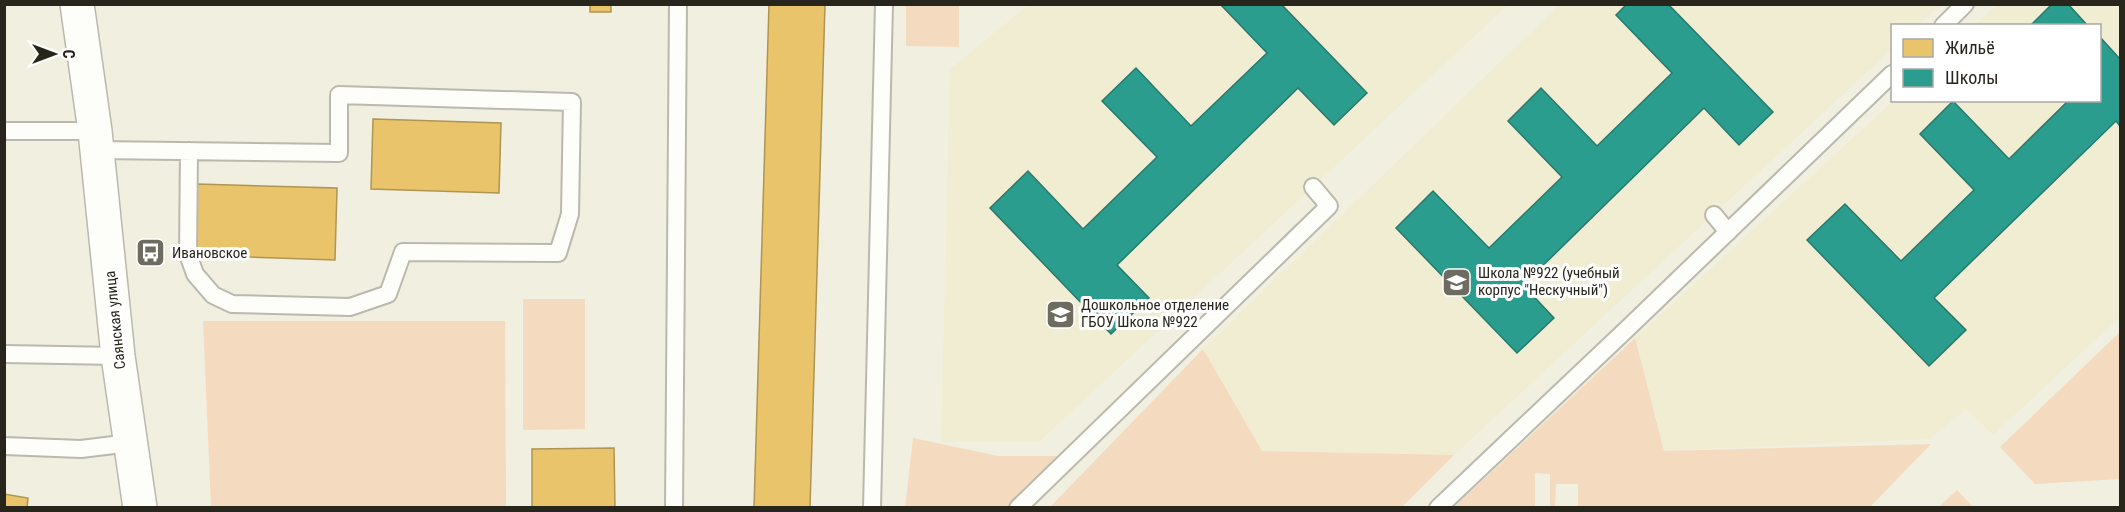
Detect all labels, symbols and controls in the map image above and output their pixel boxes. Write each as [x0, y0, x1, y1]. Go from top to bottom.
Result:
north arrow [24, 24, 84, 84]
legend [1891, 24, 2101, 102]
text: Жильё [1945, 37, 1995, 58]
text: С [59, 49, 78, 59]
text: Школы [1945, 67, 1998, 88]
bus stop icon: Ивановское [135, 237, 167, 269]
place label: Ивановское [172, 244, 247, 262]
place label: Школа №922 (учебный корпус "Нескучный") [1478, 264, 1620, 299]
school or university icon: Школа №922 (учебный корпус "Нескучный") [1441, 266, 1473, 298]
street label: Саянская улица [101, 270, 129, 370]
place label: Дошкольное отделение ГБОУ Школа №922 [1081, 296, 1229, 331]
school or university icon: Дошкольное отделение ГБОУ Школа №922 [1044, 298, 1076, 330]

